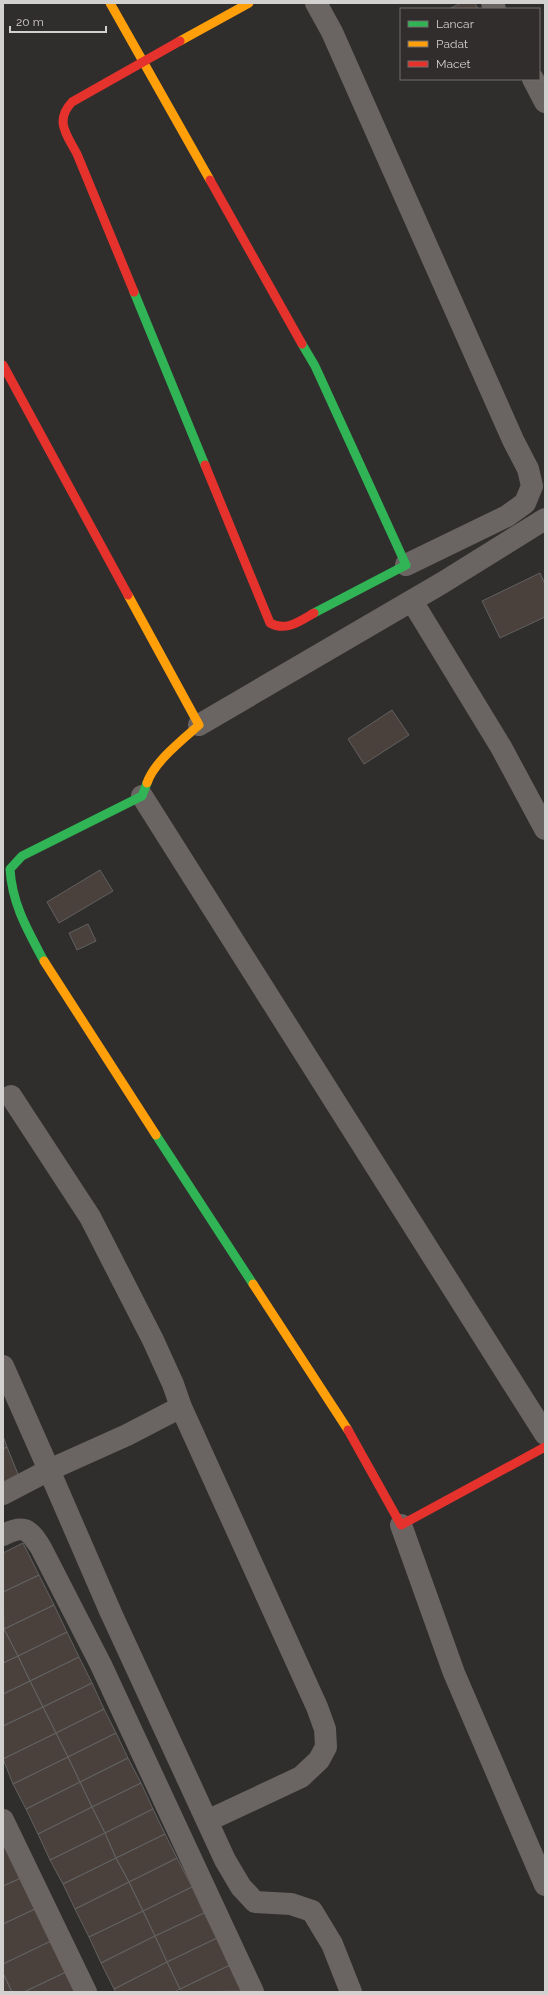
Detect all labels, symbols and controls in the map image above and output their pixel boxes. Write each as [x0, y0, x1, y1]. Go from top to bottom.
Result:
scale bar [10, 8, 106, 34]
legend [400, 8, 540, 80]
text: 20 m [16, 15, 44, 29]
text: Lancar [436, 17, 475, 31]
text: Padat [436, 37, 468, 51]
text: Macet [436, 57, 471, 71]

